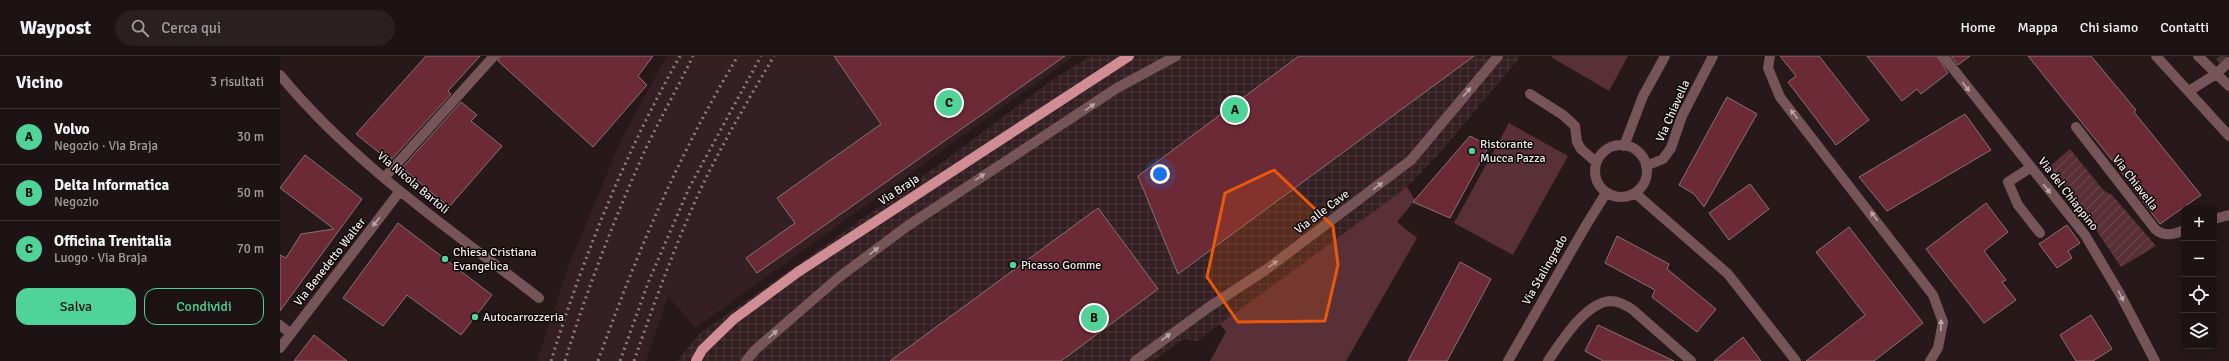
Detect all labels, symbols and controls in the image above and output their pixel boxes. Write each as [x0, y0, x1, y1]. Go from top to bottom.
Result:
search box [115, 10, 395, 46]
text: Waypost [20, 16, 91, 40]
icon: search [129, 17, 151, 39]
text: Cerca qui [161, 19, 221, 37]
text: Home [1961, 19, 1995, 36]
text: Mappa [2017, 19, 2058, 36]
text: Chi siamo [2080, 19, 2138, 36]
text: Contatti [2160, 19, 2209, 36]
text: Vicino [16, 72, 63, 93]
text: 3 risultati [210, 74, 264, 90]
street label: Via Chiavella [1653, 78, 1693, 144]
one-way arrow [1962, 82, 1970, 92]
one-way arrow [1462, 87, 1471, 97]
pin: C [936, 88, 962, 118]
pin: A [1222, 95, 1248, 125]
one-way arrow [1084, 103, 1095, 110]
one-way arrow [1789, 108, 1798, 119]
text: Volvo [54, 120, 90, 138]
text: A [25, 129, 33, 145]
text: 30 m [237, 129, 264, 145]
place label: Ristorante Mucca Pazza [1480, 137, 1546, 166]
text: Negozio · Via Braja [54, 138, 158, 154]
marker: Ristorante Mucca Pazza [1467, 146, 1477, 156]
street label: Via Nicola Bartoli [374, 149, 452, 217]
street label: Via Chiavella [2109, 152, 2161, 214]
street label: Via del Chiappino [2035, 154, 2101, 234]
your location [1150, 164, 1170, 184]
street label: Via Braja [876, 171, 922, 209]
one-way arrow [975, 173, 986, 181]
text: Delta Informatica [54, 176, 169, 194]
one-way arrow [1372, 182, 1383, 190]
one-way arrow [2043, 183, 2052, 194]
text: B [25, 185, 33, 201]
text: 50 m [237, 185, 264, 201]
street label: Via alle Cave [1292, 187, 1352, 237]
text: Negozio [54, 194, 99, 210]
map controls [2181, 205, 2217, 349]
button: + [2181, 205, 2217, 241]
one-way arrow [1869, 211, 1878, 222]
street label: Via Benedetto Walter [291, 214, 369, 309]
one-way arrow [372, 217, 381, 228]
text: Officina Trenitalia [54, 232, 171, 250]
street label: Via Stalingrado [1519, 232, 1571, 308]
text: C [25, 241, 33, 257]
text: 70 m [237, 241, 264, 257]
button: − [2181, 241, 2217, 277]
place label: Chiesa Cristiana Evangelica [453, 245, 537, 274]
one-way arrow [868, 247, 879, 255]
text: Luogo · Via Braja [54, 250, 147, 266]
marker: Chiesa Cristiana Evangelica [440, 254, 450, 264]
place label: Picasso Gomme [1021, 258, 1101, 273]
marker: Picasso Gomme [1008, 260, 1018, 270]
one-way arrow [1268, 260, 1279, 268]
button: locate [2181, 277, 2217, 313]
button: Salva [16, 288, 136, 325]
button: Condividi [144, 288, 264, 325]
one-way arrow [2118, 290, 2124, 301]
pin: B [1081, 303, 1107, 333]
place label: Autocarrozzeria [483, 310, 564, 325]
marker: Autocarrozzeria [470, 312, 480, 322]
button: layers [2181, 313, 2217, 349]
one-way arrow [1938, 318, 1944, 331]
one-way arrow [768, 329, 778, 338]
one-way arrow [1161, 333, 1172, 342]

